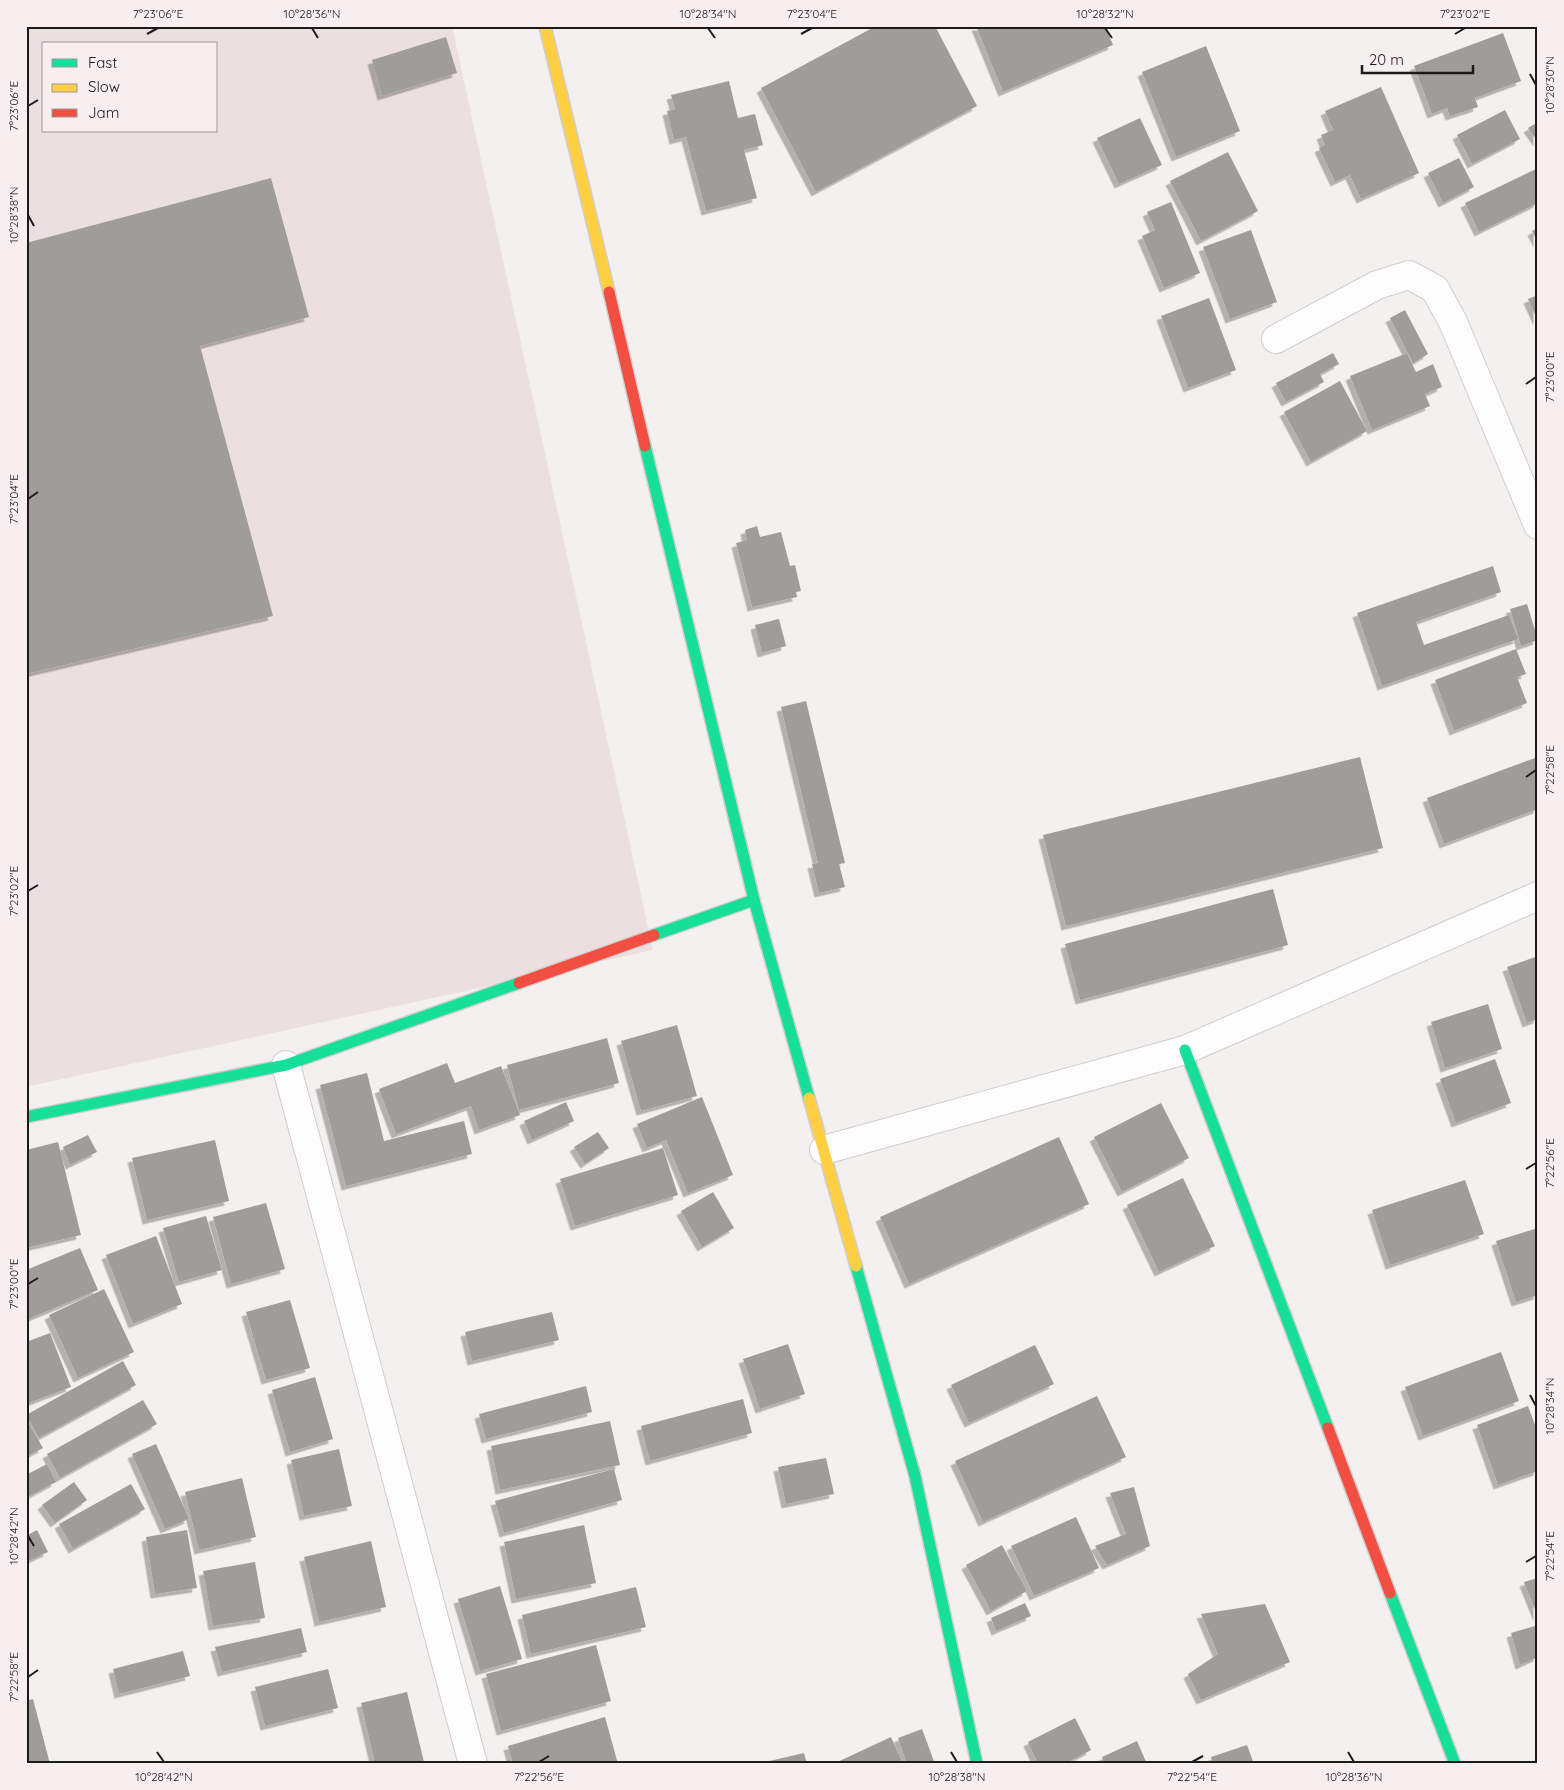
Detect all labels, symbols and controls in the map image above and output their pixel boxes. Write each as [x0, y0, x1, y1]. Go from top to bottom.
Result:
text: 7°23'06"E [133, 6, 183, 21]
text: 10°28'36"N [283, 6, 341, 21]
text: 10°28'34"N [680, 6, 736, 21]
text: 7°23'04"E [787, 6, 837, 21]
text: 10°28'32"N [1076, 6, 1134, 21]
text: 7°23'02"E [1440, 6, 1490, 21]
legend [42, 42, 218, 132]
scale bar [1362, 42, 1473, 74]
text: 20 m [1369, 50, 1404, 69]
text: Fast [88, 53, 117, 72]
text: 10°28'30"N [1542, 56, 1557, 114]
text: Slow [88, 77, 120, 96]
text: 7°23'06"E [6, 81, 21, 131]
text: Jam [88, 103, 119, 122]
text: 10°28'38"N [6, 186, 21, 244]
text: 7°23'00"E [1542, 351, 1557, 403]
text: 7°23'04"E [6, 474, 21, 524]
text: 7°22'58"E [1542, 745, 1557, 795]
text: 7°23'02"E [6, 866, 21, 916]
text: 7°22'56"E [1542, 1138, 1557, 1188]
text: 7°23'00"E [6, 1258, 21, 1310]
text: 10°28'34"N [1542, 1378, 1557, 1434]
text: 10°28'42"N [6, 1507, 21, 1565]
text: 7°22'54"E [1542, 1531, 1557, 1581]
text: 7°22'58"E [6, 1652, 21, 1702]
text: 10°28'42"N [135, 1769, 193, 1784]
text: 7°22'56"E [514, 1769, 564, 1784]
text: 10°28'38"N [928, 1769, 986, 1784]
text: 7°22'54"E [1167, 1769, 1217, 1784]
text: 10°28'36"N [1325, 1769, 1383, 1784]

